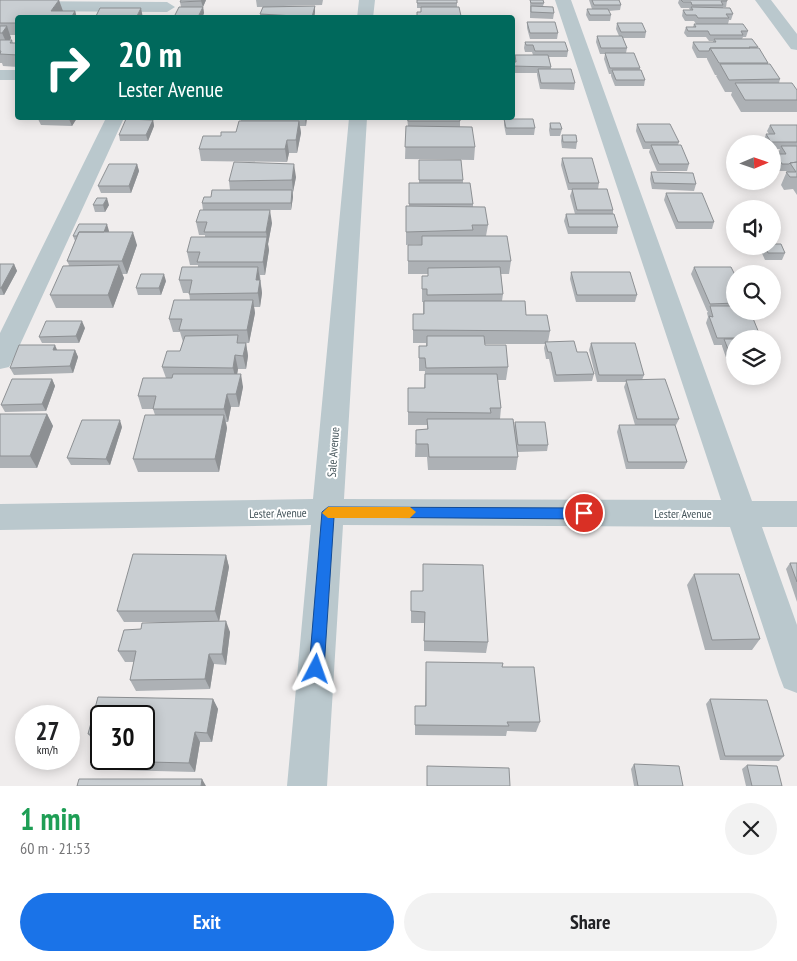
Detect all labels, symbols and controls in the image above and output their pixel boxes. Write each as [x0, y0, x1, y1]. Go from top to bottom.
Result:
text: 20 m [118, 31, 182, 77]
icon: right [35, 35, 100, 100]
text: Lester Avenue [118, 75, 223, 103]
north arrow [726, 135, 781, 190]
map controls [726, 135, 781, 385]
button: sound [726, 200, 781, 255]
button: search [726, 265, 781, 320]
button: layers [726, 330, 781, 385]
street label: Sale Avenue [324, 426, 342, 478]
pin [563, 492, 605, 534]
icon: arrive [570, 499, 598, 527]
street label: Lester Avenue [249, 505, 307, 521]
street label: Lester Avenue [654, 506, 712, 521]
position arrow [289, 642, 341, 694]
speed limit sign: 30 [90, 705, 155, 770]
text: 27 [36, 715, 59, 747]
text: km/h [37, 742, 58, 757]
text: 1 min [20, 799, 81, 838]
button: close [725, 803, 777, 855]
text: 60 m · 21:53 [20, 838, 91, 858]
button: Exit [20, 893, 394, 951]
button: Share [404, 893, 777, 951]

